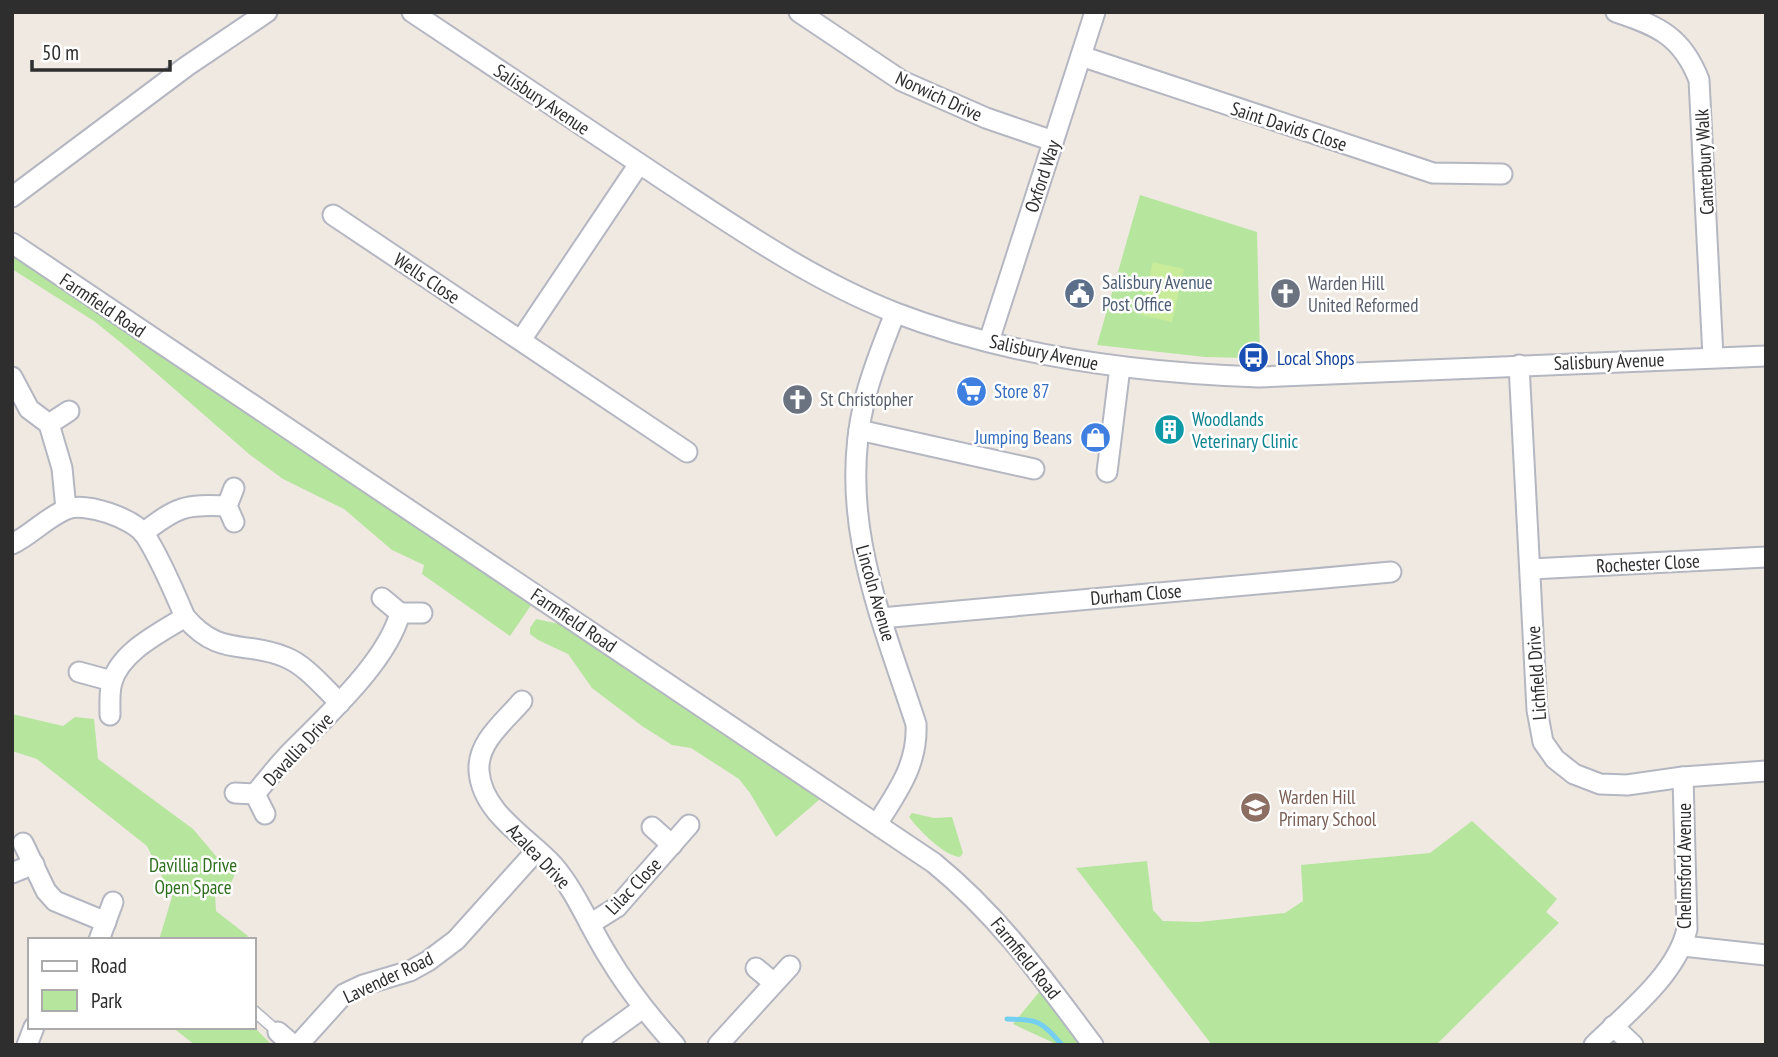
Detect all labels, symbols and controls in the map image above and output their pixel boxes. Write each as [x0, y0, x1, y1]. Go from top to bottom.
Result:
scale bar [32, 28, 170, 72]
text: 50 m [42, 39, 79, 66]
street label: Salisbury Avenue [489, 58, 595, 140]
street label: Norwich Drive [892, 66, 986, 127]
street label: Saint Davids Close [1228, 96, 1350, 156]
street label: Canterbury Walk [1689, 108, 1719, 216]
street label: Oxford Way [1019, 136, 1065, 215]
street label: Wells Close [389, 247, 465, 309]
street label: Farmfield Road [56, 268, 150, 342]
place label: Salisbury Avenue Post Office [1102, 270, 1213, 316]
place label: Warden Hill United Reformed [1308, 271, 1418, 317]
public building icon: Salisbury Avenue Post Office [1062, 276, 1096, 310]
church icon: Warden Hill United Reformed [1268, 277, 1302, 311]
street label: Salisbury Avenue [987, 329, 1101, 375]
bus stop icon: Local Shops [1237, 341, 1271, 375]
place label: Local Shops [1277, 346, 1354, 370]
street label: Salisbury Avenue [1553, 347, 1665, 375]
supermarket icon: Store 87 [954, 374, 988, 408]
place label: Store 87 [994, 379, 1050, 403]
church icon: St Christopher [780, 382, 814, 416]
place label: St Christopher [820, 387, 914, 411]
place label: Woodlands Veterinary Clinic [1191, 407, 1298, 453]
building icon: Woodlands Veterinary Clinic [1152, 413, 1186, 447]
shop icon: Jumping Beans [1078, 420, 1112, 454]
place label: Jumping Beans [974, 425, 1072, 449]
street label: Lincoln Avenue [851, 542, 901, 644]
street label: Rochester Close [1596, 548, 1701, 578]
street label: Durham Close [1089, 578, 1183, 610]
street label: Farmfield Road [527, 583, 621, 657]
street label: Lichfield Drive [1521, 625, 1551, 721]
street label: Davallia Drive [258, 707, 338, 791]
place label: Warden Hill Primary School [1279, 785, 1377, 831]
school or university icon: Warden Hill Primary School [1239, 791, 1273, 825]
street label: Chelmsford Avenue [1672, 803, 1696, 929]
street label: Azalea Drive [502, 818, 576, 894]
street label: Lilac Close [600, 852, 666, 920]
park label: Davillia Drive Open Space [149, 853, 237, 899]
street label: Farmfield Road [986, 912, 1066, 1004]
legend [28, 938, 256, 1029]
street label: Lavender Road [339, 946, 437, 1008]
text: Road [91, 952, 127, 979]
text: Park [91, 987, 122, 1014]

